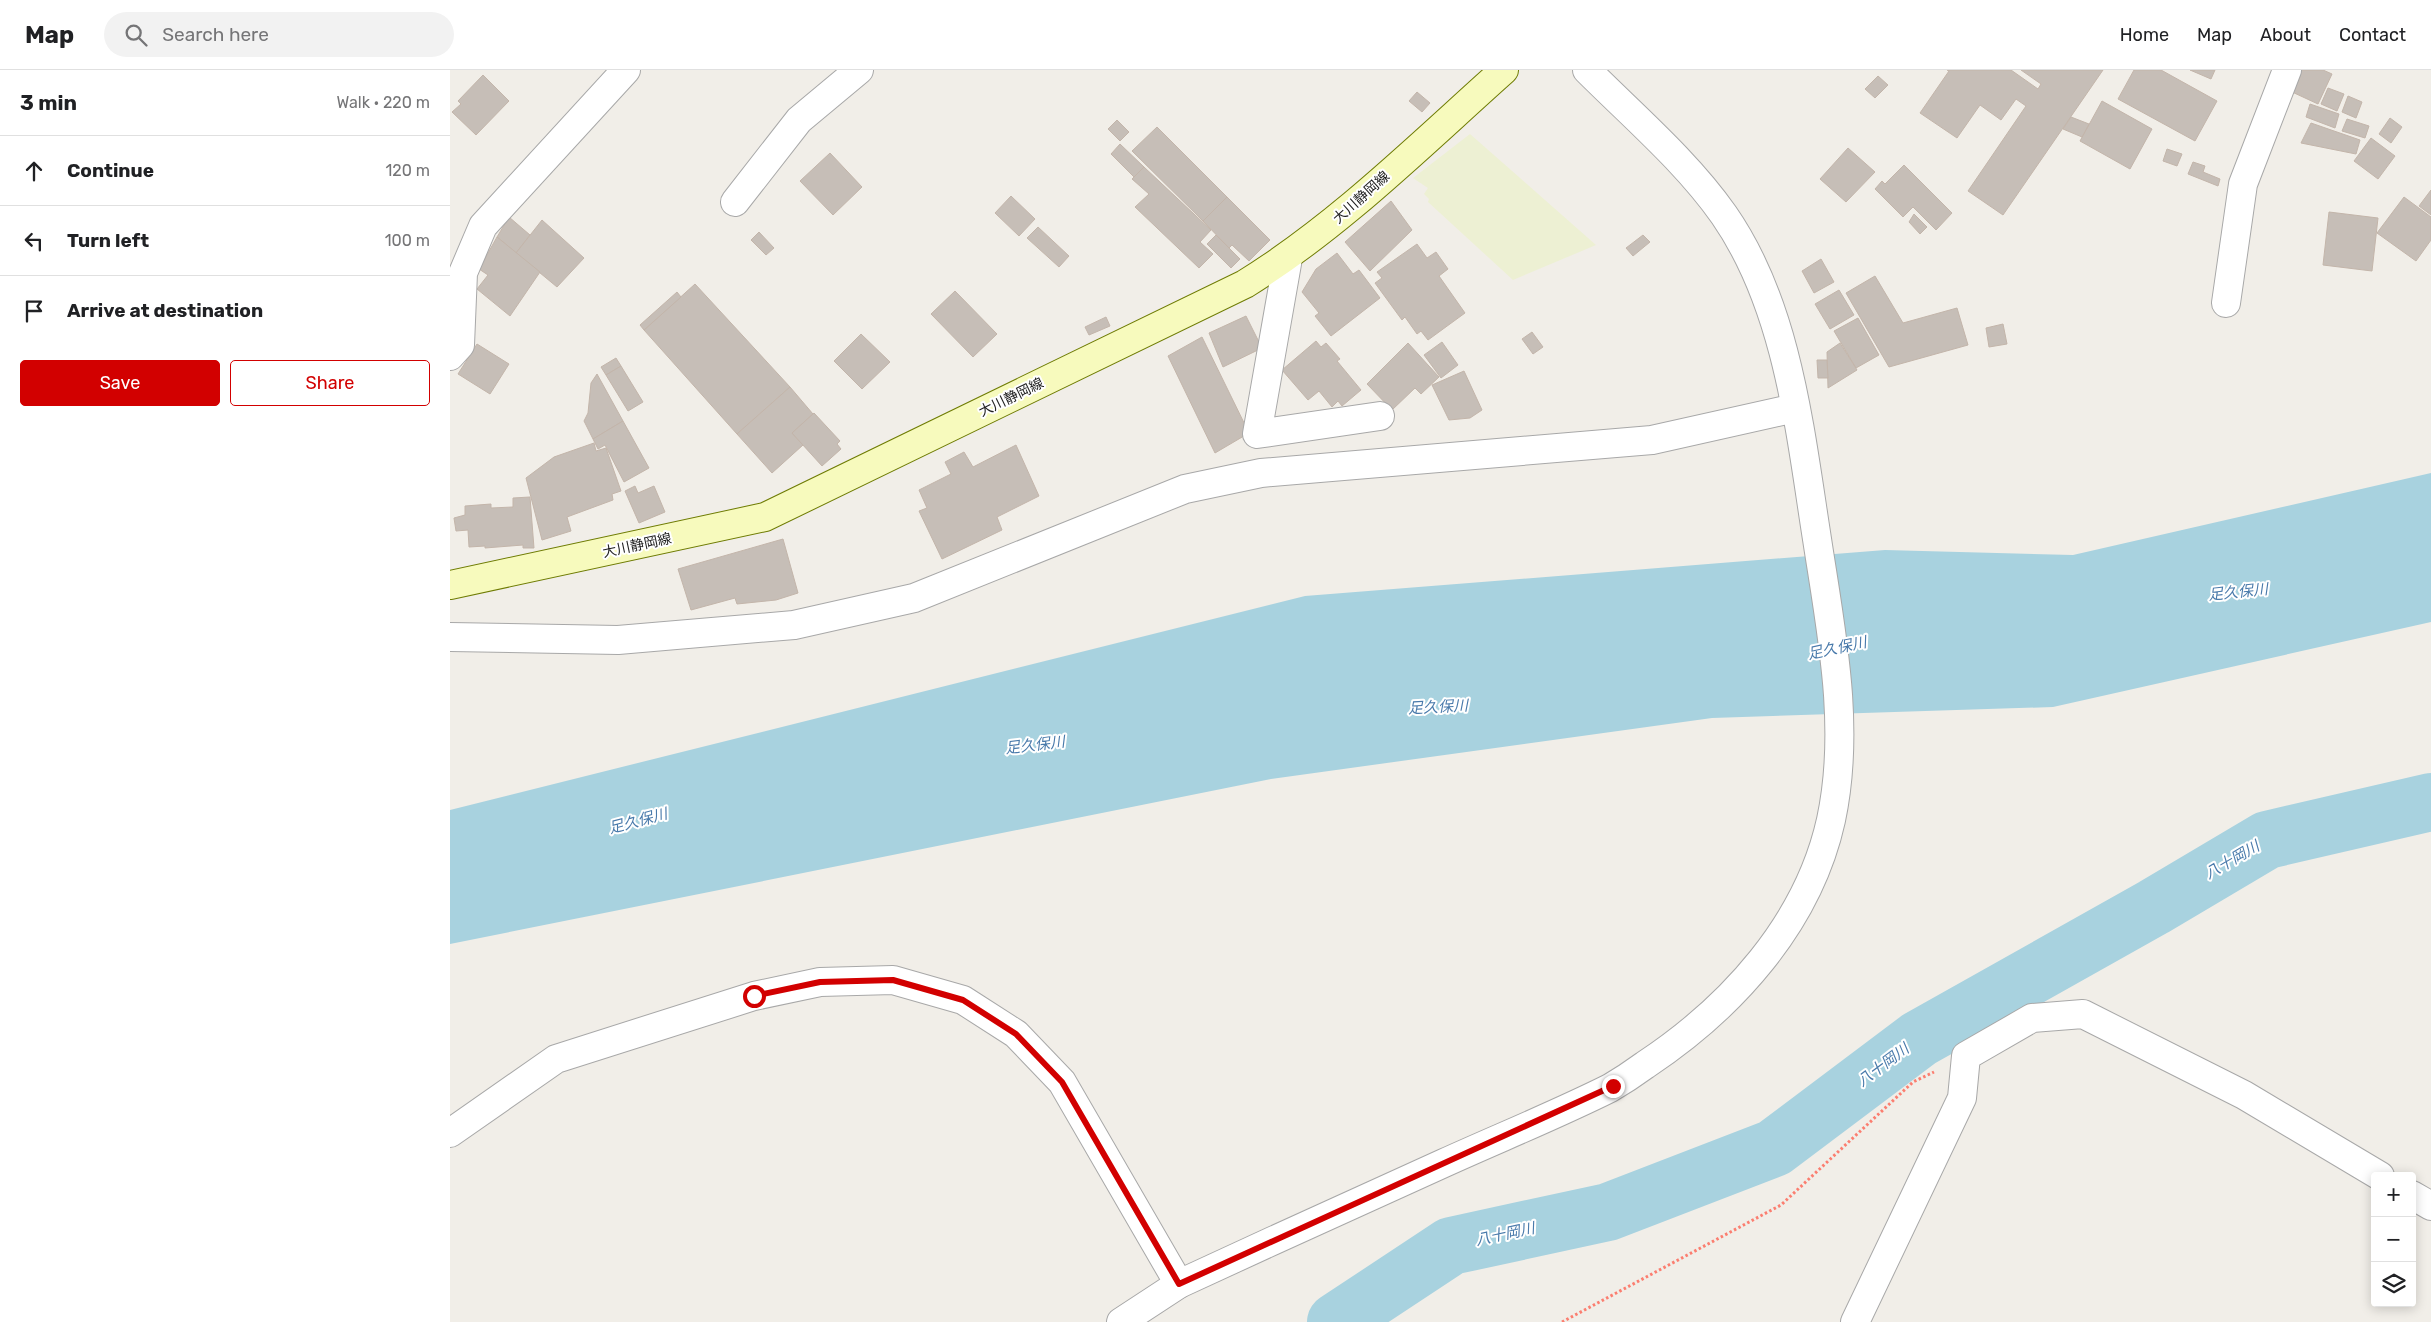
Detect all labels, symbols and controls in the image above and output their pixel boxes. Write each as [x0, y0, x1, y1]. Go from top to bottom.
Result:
search box [104, 12, 454, 57]
text: Map [25, 21, 74, 49]
icon: search [122, 21, 150, 49]
text: Search here [162, 23, 269, 46]
text: Home [2120, 24, 2169, 46]
text: Map [2197, 24, 2232, 46]
text: About [2260, 24, 2311, 46]
text: Contact [2339, 24, 2406, 46]
text: 3 min [20, 90, 77, 115]
text: Walk · 220 m [337, 93, 430, 112]
icon: ahead [20, 157, 48, 185]
text: Continue [67, 159, 154, 182]
text: 120 m [385, 161, 430, 180]
street label: 大川静岡線 [1330, 168, 1393, 227]
icon: left [20, 227, 48, 255]
text: Turn left [67, 229, 149, 252]
text: 100 m [385, 231, 430, 250]
icon: arrive [20, 297, 48, 325]
text: Arrive at destination [67, 299, 263, 322]
button: Save [20, 360, 220, 406]
button: Share [230, 360, 430, 406]
street label: 大川静岡線 [976, 374, 1046, 420]
street label: 大川静岡線 [601, 530, 673, 561]
water label: 足久保川 [2207, 580, 2271, 604]
water label: 足久保川 [1806, 633, 1870, 663]
water label: 足久保川 [1408, 696, 1470, 718]
water label: 足久保川 [1004, 732, 1068, 758]
water label: 足久保川 [607, 804, 671, 837]
water label: 八十岡川 [2202, 836, 2264, 883]
route start [743, 985, 766, 1008]
water label: 八十岡川 [1854, 1039, 1914, 1090]
route end [1602, 1075, 1625, 1098]
map controls [2371, 1172, 2416, 1307]
button: + [2371, 1172, 2416, 1217]
button: − [2371, 1217, 2416, 1262]
water label: 八十岡川 [1474, 1219, 1538, 1249]
button: layers [2371, 1262, 2416, 1307]

